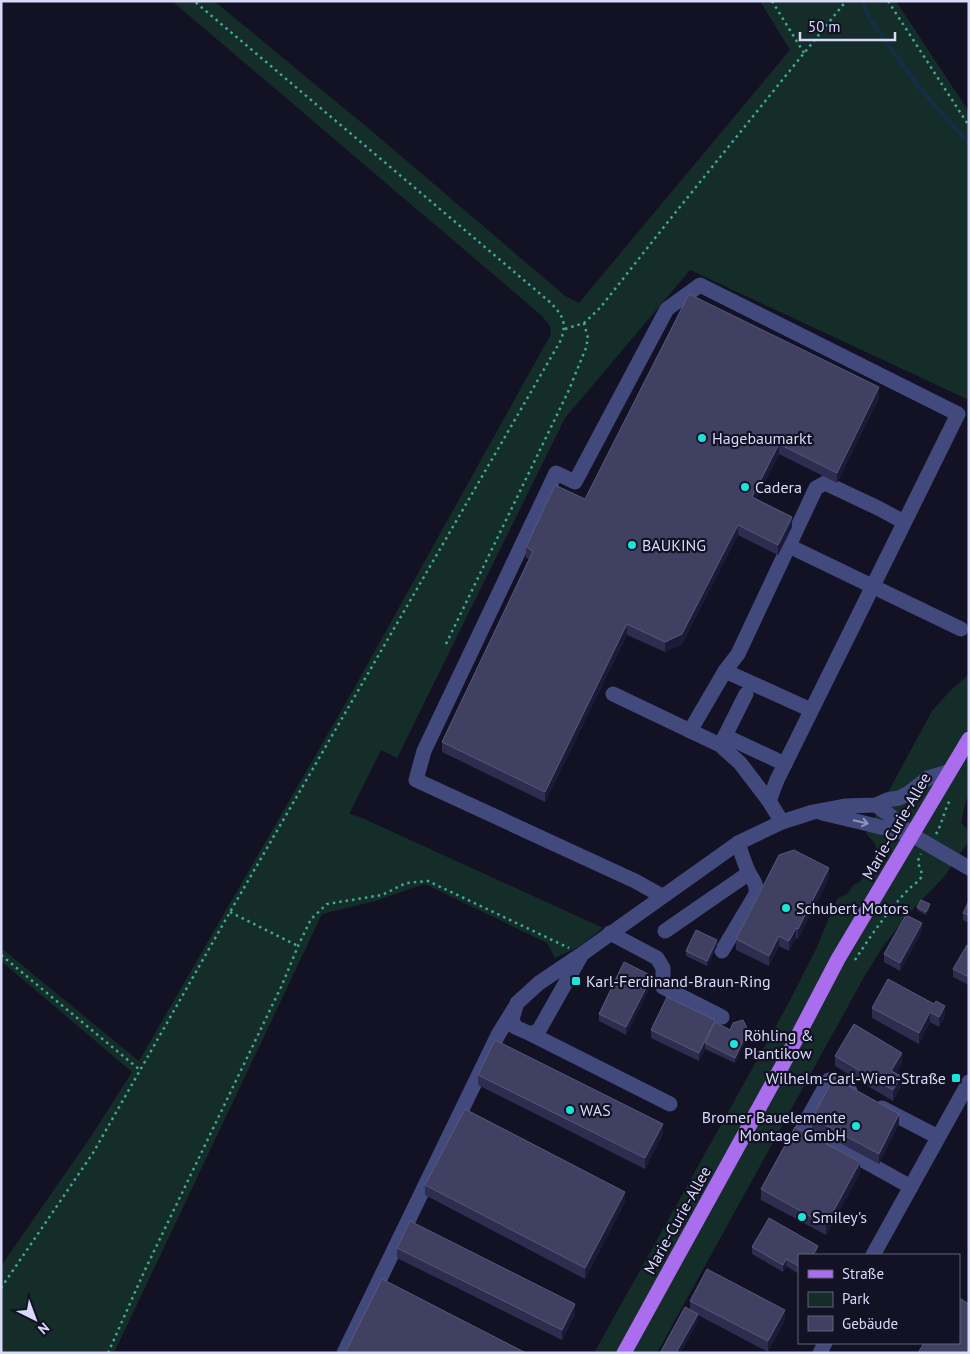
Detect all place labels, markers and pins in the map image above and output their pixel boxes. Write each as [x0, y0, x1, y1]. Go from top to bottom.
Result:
place label: Hagebaumarkt [712, 428, 813, 448]
marker: Hagebaumarkt [696, 432, 708, 444]
place label: Cadera [755, 477, 802, 497]
marker: Cadera [739, 481, 751, 493]
place label: BAUKING [642, 535, 706, 555]
marker: BAUKING [626, 539, 638, 551]
place label: Schubert Motors [796, 898, 909, 918]
marker: Schubert Motors [780, 902, 792, 914]
place label: Karl-Ferdinand-Braun-Ring [586, 971, 771, 991]
marker: Karl-Ferdinand-Braun-Ring [570, 975, 582, 987]
place label: Röhling & Plantikow [744, 1025, 814, 1063]
marker: Röhling & Plantikow [728, 1038, 740, 1050]
place label: Wilhelm-Carl-Wien-Straße [766, 1068, 946, 1088]
marker: Wilhelm-Carl-Wien-Straße [950, 1072, 962, 1084]
place label: WAS [580, 1100, 611, 1120]
marker: WAS [564, 1104, 576, 1116]
place label: Bromer Bauelemente Montage GmbH [702, 1107, 846, 1145]
marker: Bromer Bauelemente Montage GmbH [850, 1120, 862, 1132]
place label: Smiley's [812, 1207, 867, 1227]
marker: Smiley's [796, 1211, 808, 1223]

